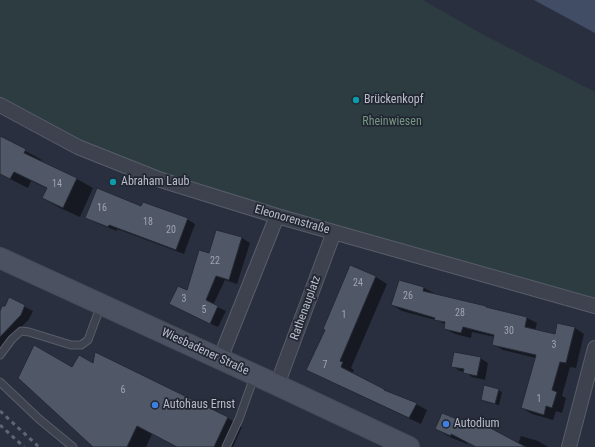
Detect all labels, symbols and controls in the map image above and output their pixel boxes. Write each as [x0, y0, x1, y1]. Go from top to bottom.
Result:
place label: Brückenkopf [364, 93, 423, 107]
marker: Brückenkopf [351, 95, 361, 105]
park label: Rheinwiesen [362, 115, 422, 129]
place label: Abraham Laub [121, 175, 190, 189]
marker: Abraham Laub [108, 177, 118, 187]
house number: 14 [52, 178, 62, 190]
house number: 16 [97, 202, 107, 214]
street label: Eleonorenstraße [253, 202, 331, 238]
house number: 18 [143, 216, 153, 228]
house number: 20 [166, 224, 176, 236]
house number: 22 [210, 255, 220, 267]
street label: Rathenauplatz [288, 274, 324, 342]
house number: 24 [353, 277, 363, 289]
house number: 26 [403, 290, 413, 302]
house number: 3 [182, 293, 186, 305]
house number: 5 [202, 304, 206, 316]
house number: 28 [455, 307, 465, 319]
house number: 1 [342, 309, 346, 321]
street label: Wiesbadener Straße [159, 325, 251, 379]
house number: 30 [504, 325, 514, 337]
house number: 3 [552, 339, 556, 351]
house number: 7 [323, 359, 327, 371]
house number: 6 [121, 384, 125, 396]
house number: 1 [537, 393, 541, 405]
place label: Autohaus Ernst [163, 398, 235, 412]
marker: Autohaus Ernst [150, 400, 160, 410]
place label: Autodium [454, 417, 500, 431]
marker: Autodium [441, 419, 451, 429]

